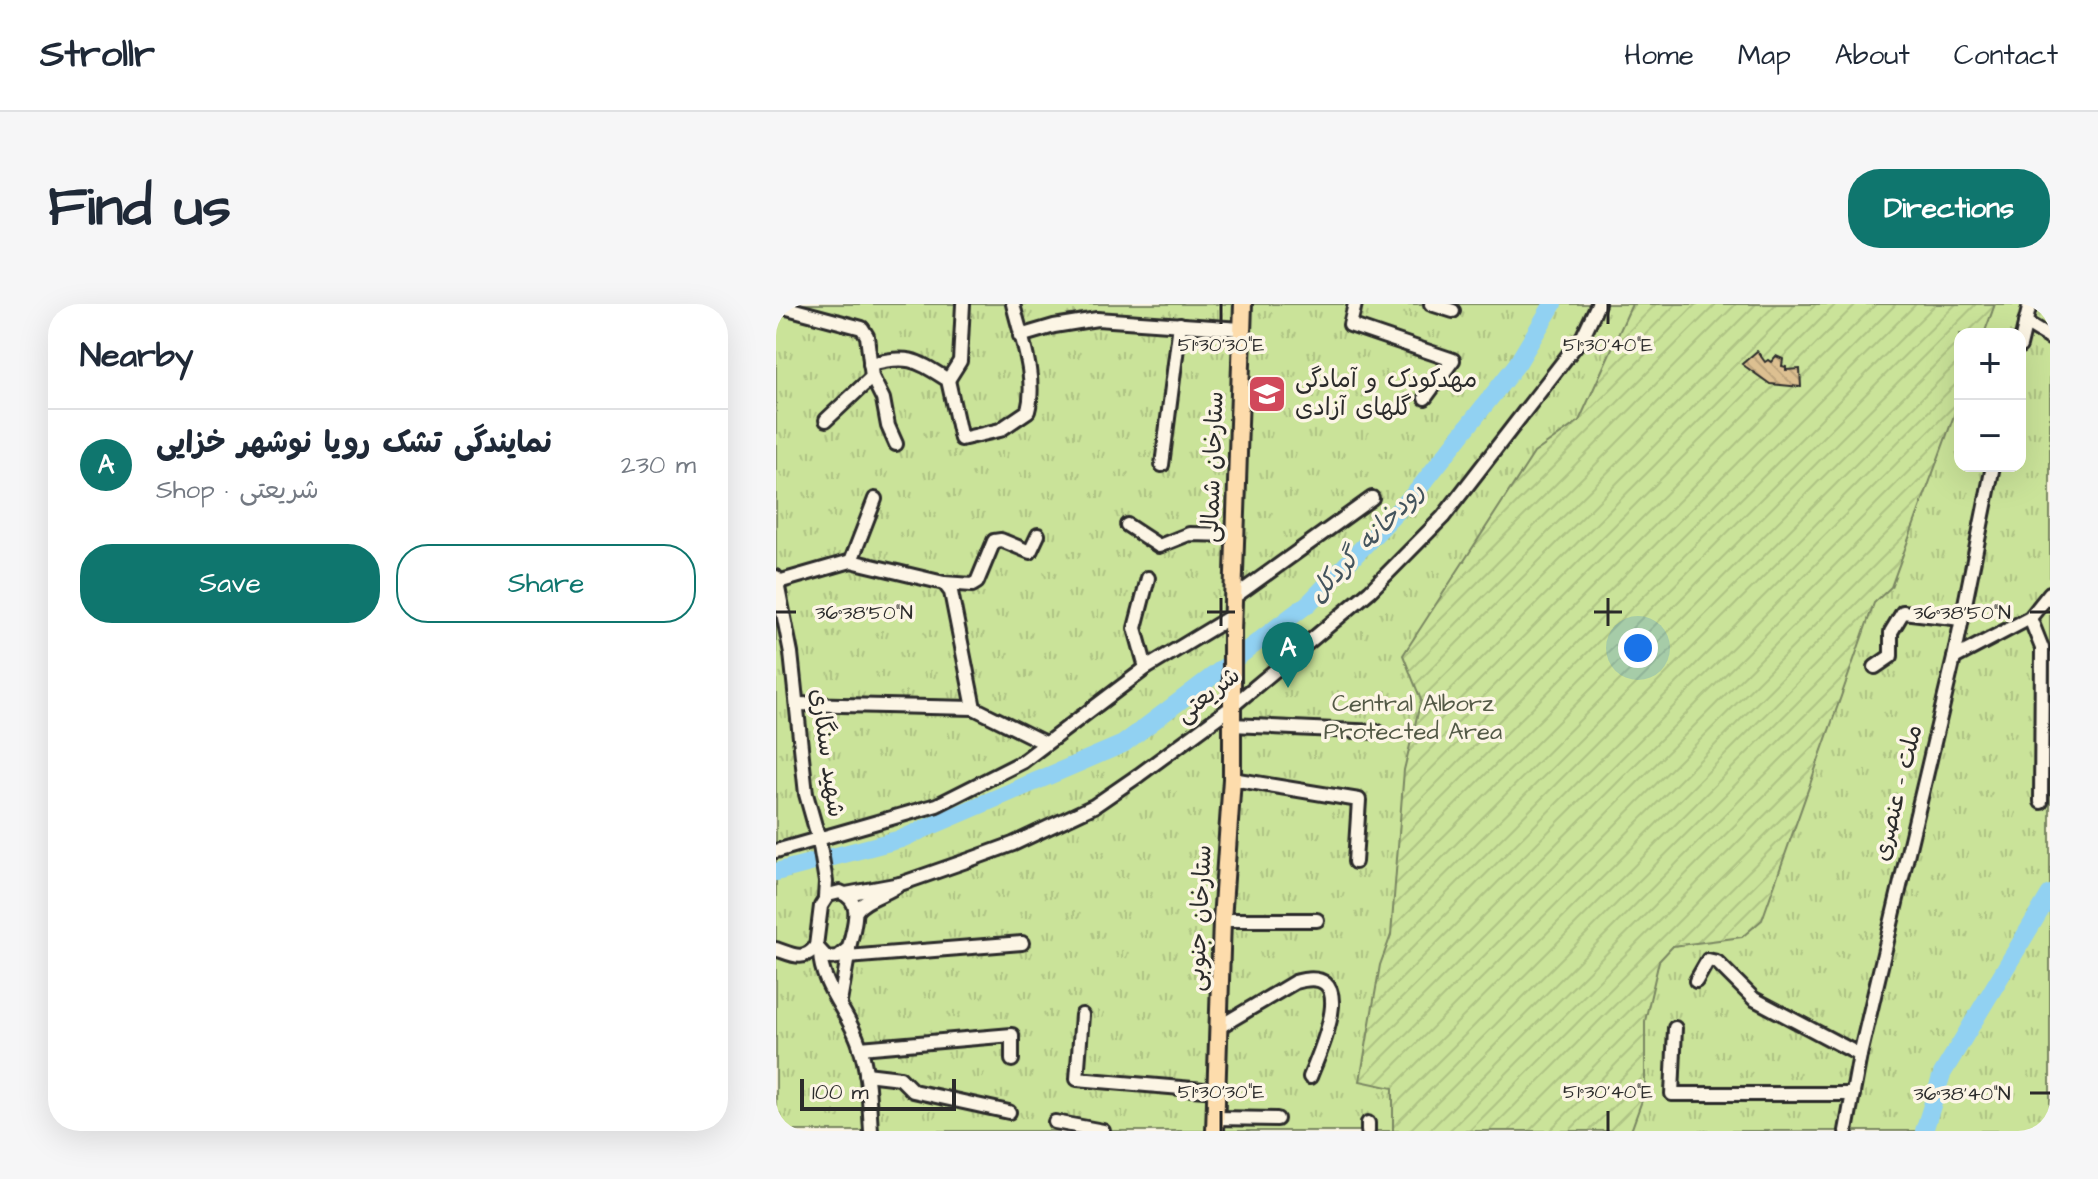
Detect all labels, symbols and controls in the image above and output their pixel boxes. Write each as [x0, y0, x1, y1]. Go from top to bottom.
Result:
text: Strollr [40, 29, 155, 81]
text: Home [1624, 36, 1694, 75]
text: Map [1738, 36, 1791, 75]
text: About [1835, 36, 1910, 75]
text: Contact [1954, 36, 2058, 75]
text: Find us [48, 169, 231, 247]
button: Directions [1848, 169, 2050, 248]
map controls [1954, 328, 2026, 472]
button: + [1954, 328, 2026, 400]
text: 51°30'30"E [1178, 331, 1264, 359]
text: 51°30'40"E [1563, 331, 1653, 359]
text: Nearby [80, 332, 194, 380]
place label: مهدکودک و آمادگی گلهای آزادی [1295, 363, 1477, 425]
school or university icon: مهدکودک و آمادگی گلهای آزادی [1246, 373, 1288, 415]
street label: ستارخان شمالی [1193, 391, 1233, 543]
button: − [1954, 400, 2026, 472]
text: نمایندگی تشک رویا نوشهر خزایی [156, 422, 552, 464]
text: A [98, 447, 114, 483]
text: 230 m [621, 447, 696, 483]
text: Shop · شریعتی [156, 472, 319, 508]
water label: رودخانه گردکل [1300, 474, 1432, 610]
button: Save [80, 544, 380, 623]
button: Share [396, 544, 696, 623]
text: 36°38'50"N [815, 599, 913, 627]
text: 36°38'50"N [1913, 599, 2011, 627]
pin: A [1262, 622, 1314, 688]
your location [1618, 628, 1658, 668]
street label: شریعتی [1169, 659, 1247, 731]
street label: شهید سنگاری [801, 686, 853, 820]
park label: Central Alborz Protected Area [1324, 687, 1502, 749]
street label: ملت - عنصری [1865, 721, 1931, 865]
street label: ستارخان جنوبی [1179, 844, 1221, 992]
scale bar [800, 1075, 956, 1111]
text: 100 m [812, 1077, 869, 1108]
text: 51°30'30"E [1178, 1078, 1264, 1106]
text: 51°30'40"E [1563, 1078, 1653, 1106]
text: 36°38'40"N [1914, 1080, 2011, 1108]

